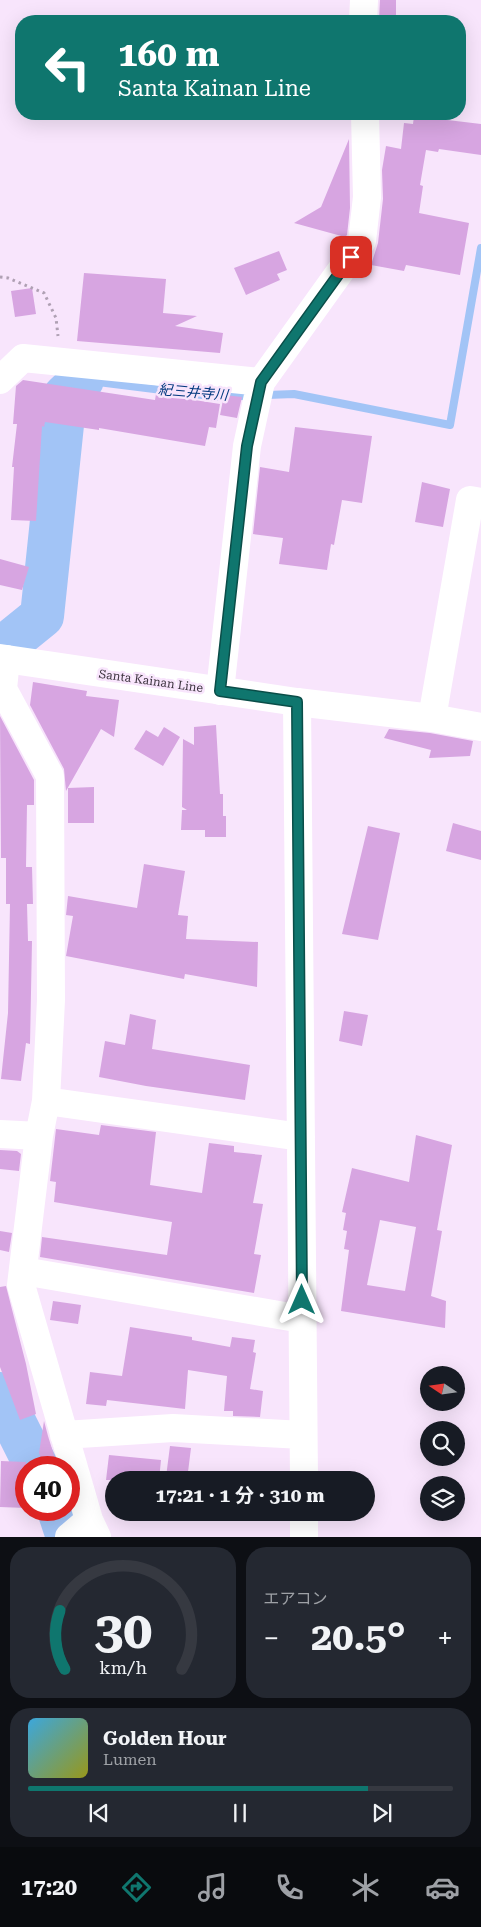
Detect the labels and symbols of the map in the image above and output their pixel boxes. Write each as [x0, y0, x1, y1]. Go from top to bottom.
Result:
pin [330, 236, 372, 278]
water label: 紀三井寺川 [157, 381, 231, 403]
street label: Santa Kainan Line [98, 667, 204, 695]
position arrow [275, 1273, 327, 1325]
north arrow [420, 1366, 465, 1411]
speed limit sign: 40 [15, 1456, 80, 1521]

